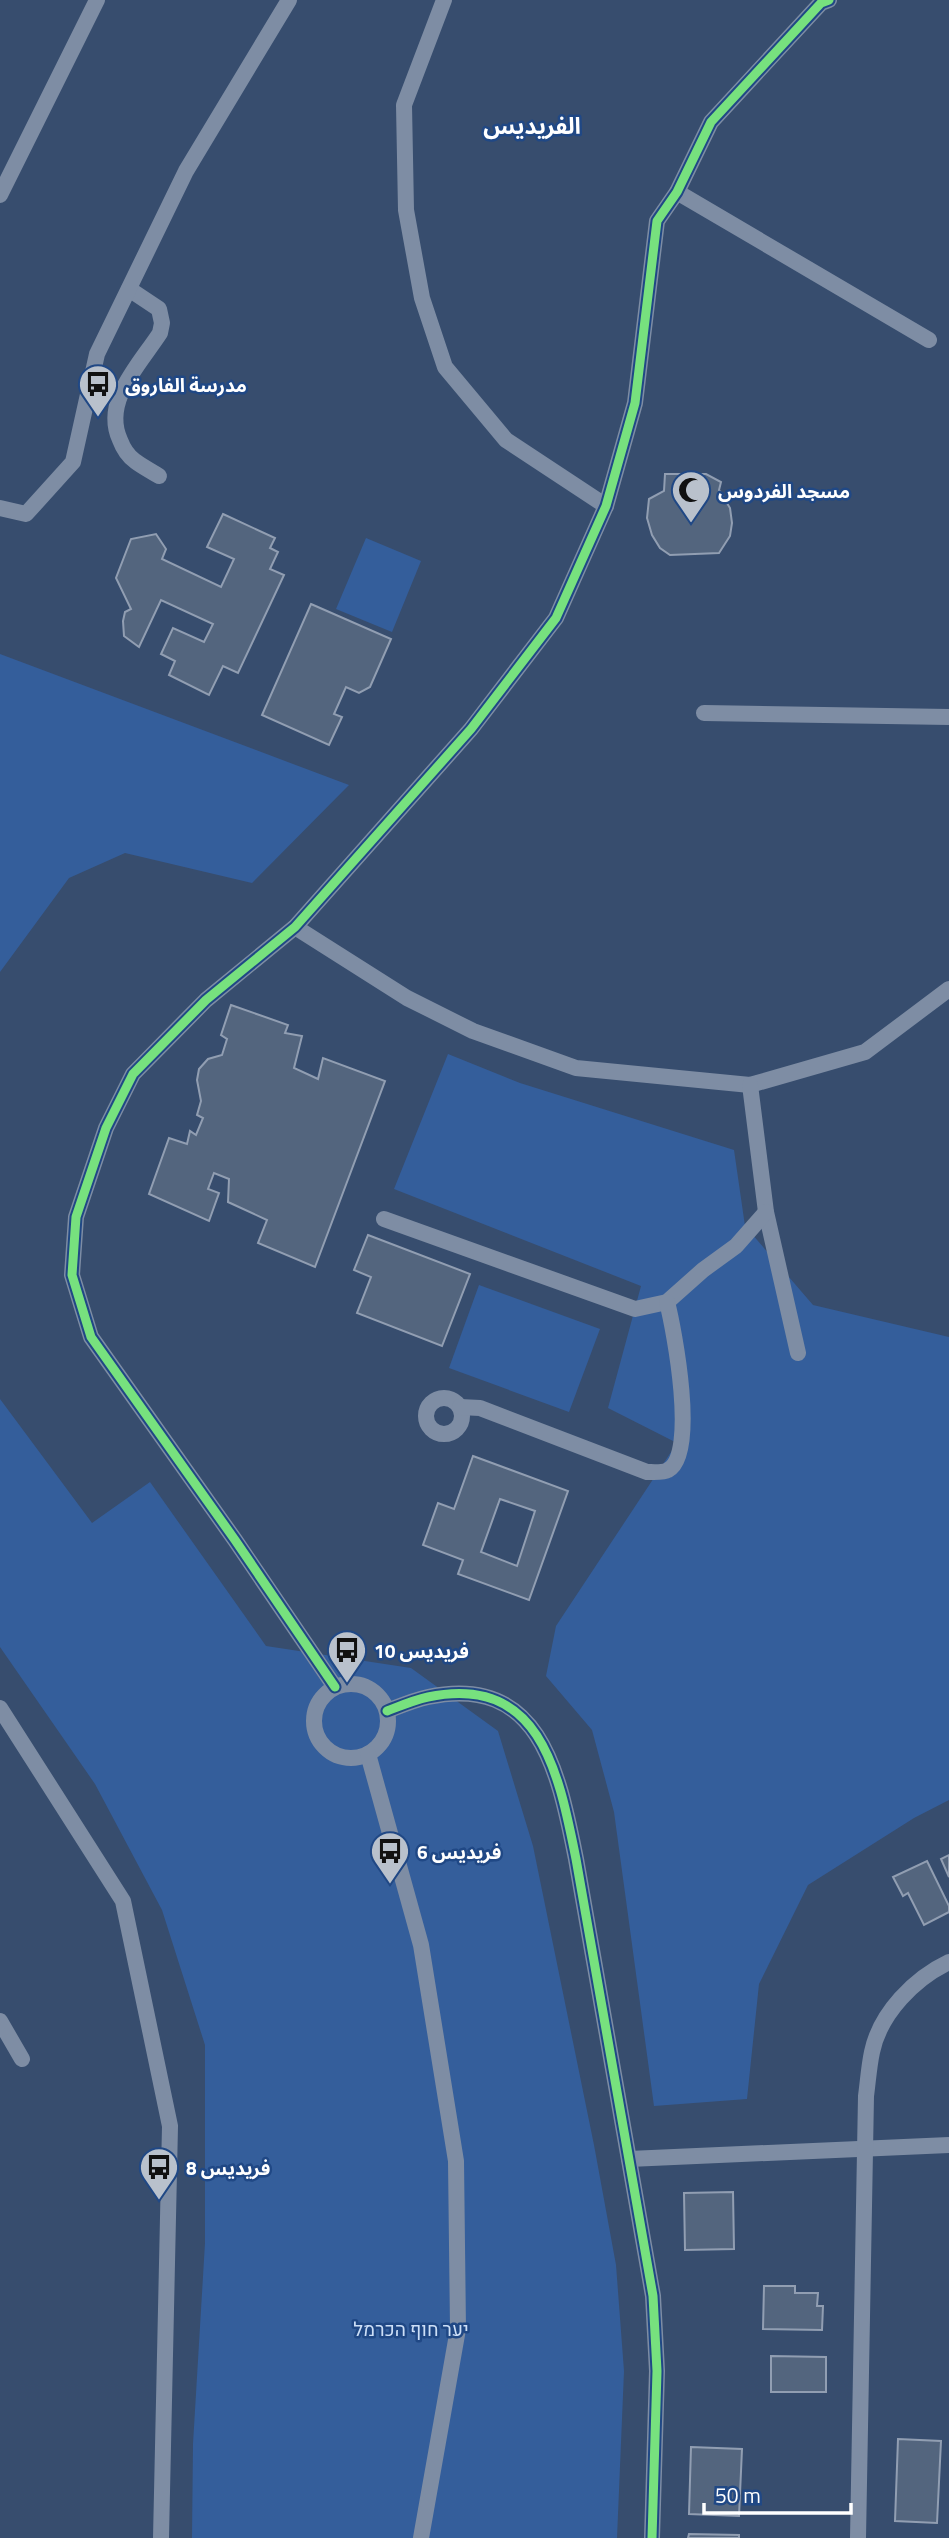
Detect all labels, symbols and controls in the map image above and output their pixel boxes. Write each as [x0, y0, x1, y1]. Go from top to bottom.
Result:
district label: الفريديس [483, 108, 581, 143]
bus stop icon: مدرسة الفاروق [77, 363, 119, 418]
place label: مدرسة الفاروق [125, 370, 247, 399]
mosque icon: مسجد الفردوس [670, 469, 712, 524]
place label: مسجد الفردوس [718, 476, 850, 505]
bus stop icon: فريديس 10 [326, 1629, 368, 1684]
place label: فريديس 10 [374, 1636, 469, 1665]
bus stop icon: فريديس 6 [369, 1830, 411, 1885]
place label: فريديس 6 [417, 1837, 501, 1866]
bus stop icon: فريديس 8 [138, 2146, 180, 2201]
place label: فريديس 8 [186, 2153, 270, 2182]
park label: יער חוף הכרמל [353, 2314, 469, 2343]
scale bar [704, 2472, 851, 2516]
text: 50 m [715, 2479, 761, 2511]

